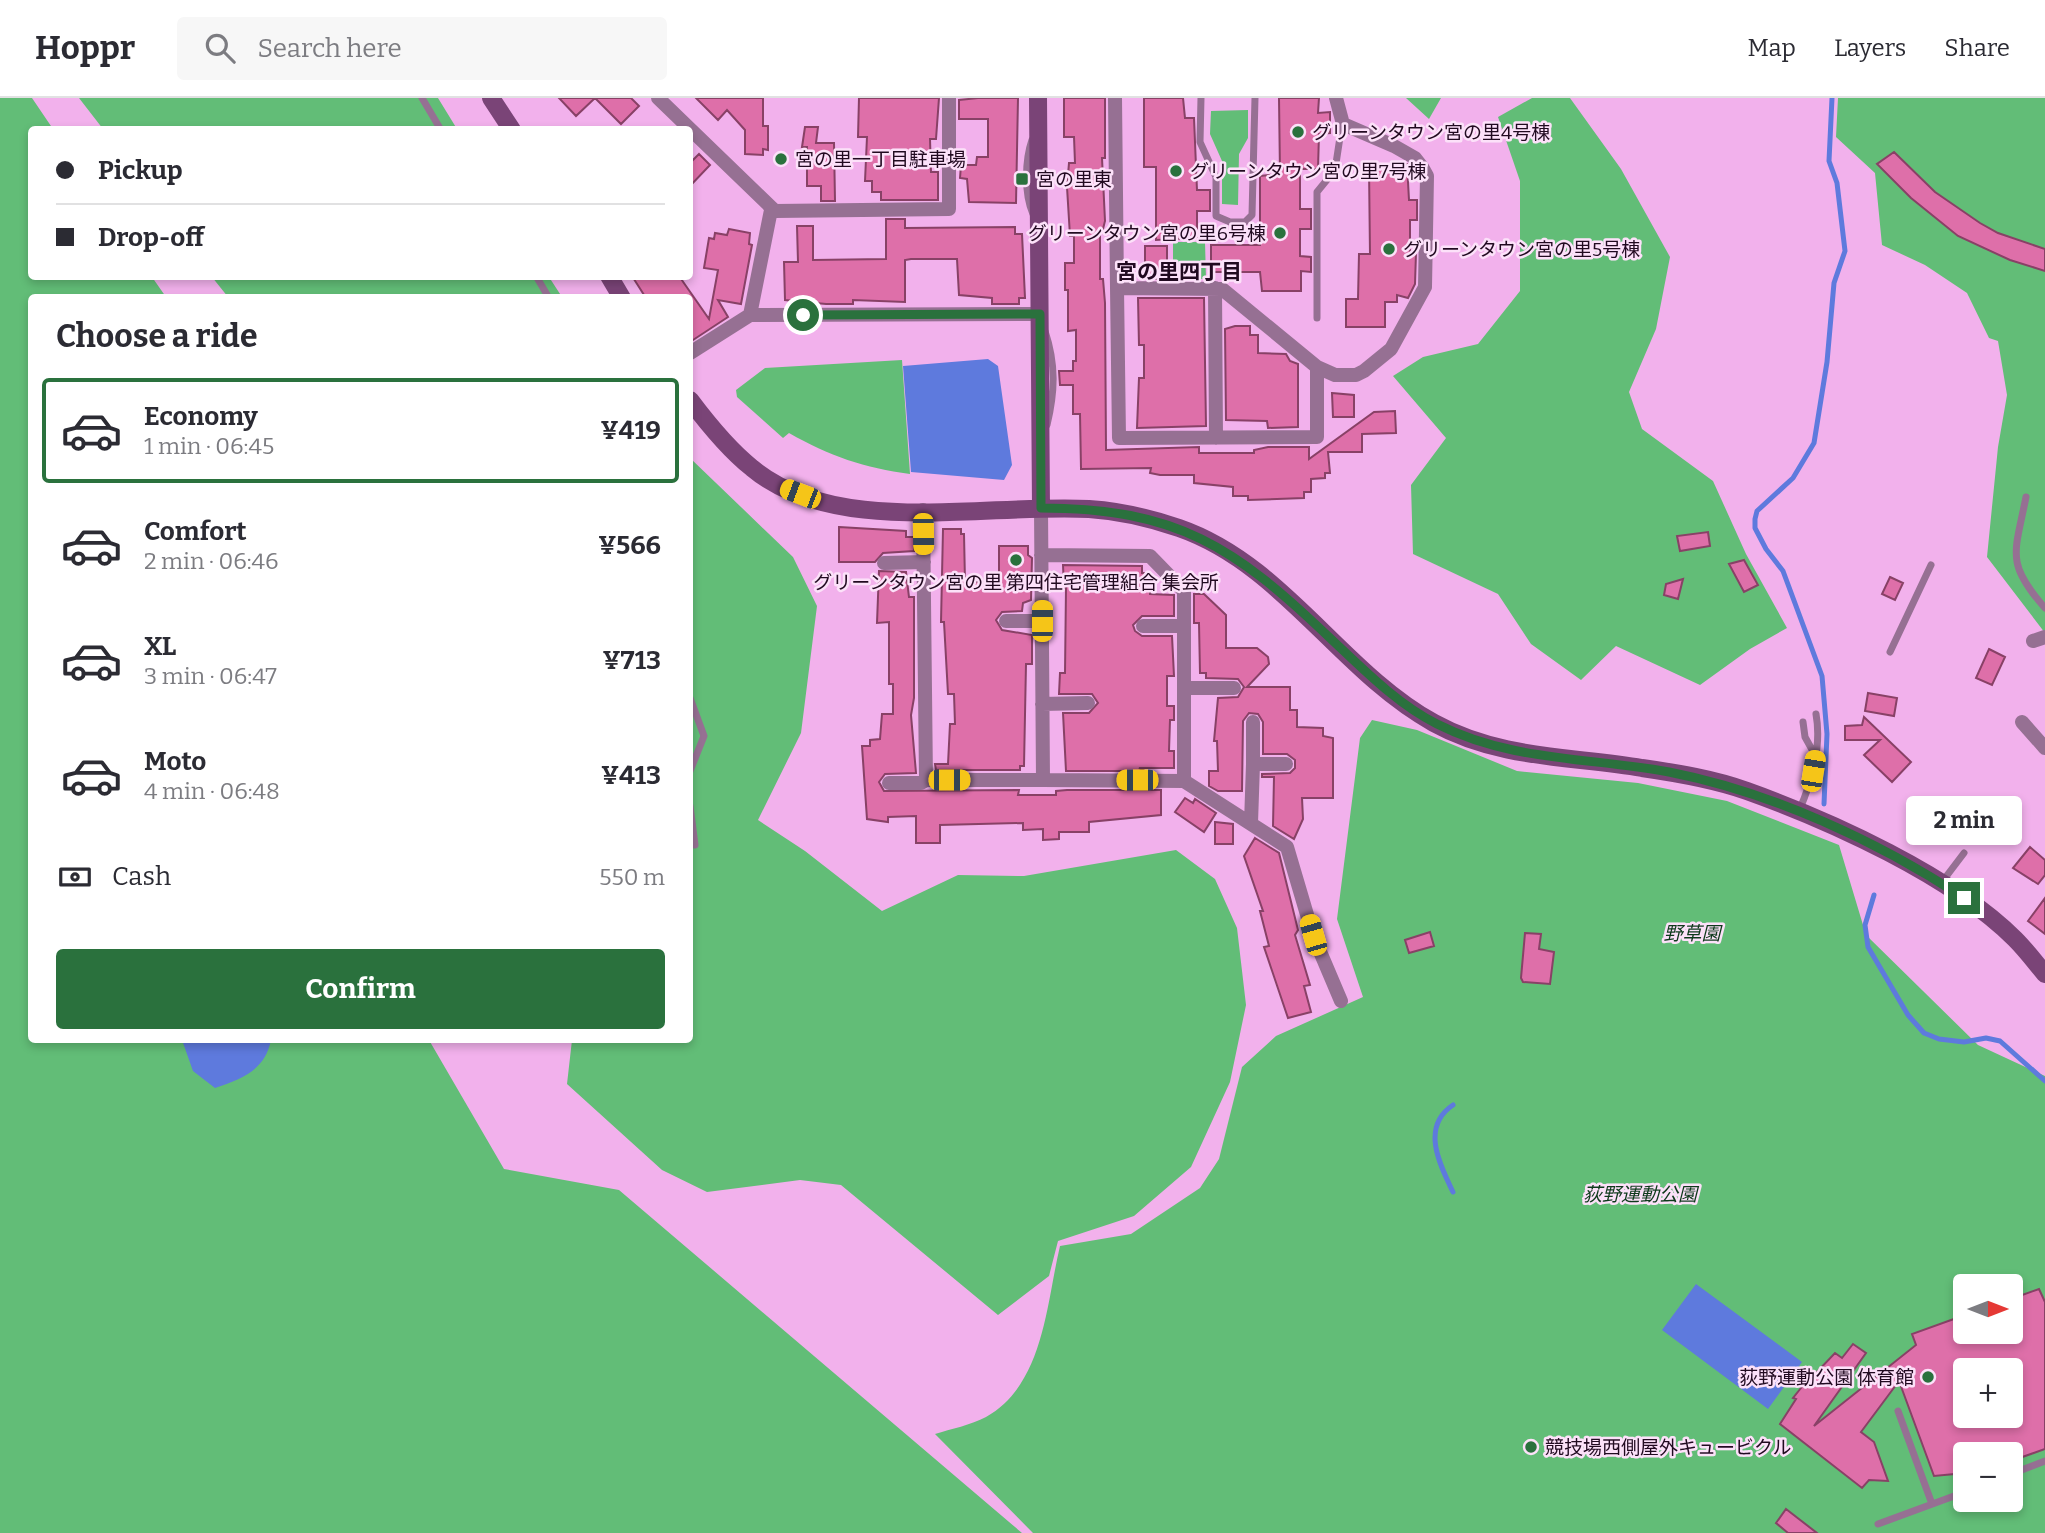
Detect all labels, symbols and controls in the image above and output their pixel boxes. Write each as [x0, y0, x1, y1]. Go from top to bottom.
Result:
search box [177, 17, 667, 80]
text: Hoppr [35, 28, 135, 68]
icon: search [201, 29, 239, 67]
text: Search here [257, 33, 402, 64]
text: Map [1748, 34, 1796, 62]
text: Layers [1834, 34, 1906, 62]
text: Share [1944, 34, 2010, 62]
place label: グリーンタウン宮の里4号棟 [1312, 121, 1550, 144]
marker: グリーンタウン宮の里4号棟 [1290, 124, 1306, 140]
place label: 宮の里一丁目駐車場 [795, 148, 966, 171]
marker: 宮の里一丁目駐車場 [773, 151, 789, 167]
text: Pickup [98, 155, 183, 186]
place label: グリーンタウン宮の里7号棟 [1190, 160, 1427, 183]
marker: グリーンタウン宮の里7号棟 [1168, 163, 1184, 179]
place label: 宮の里東 [1036, 168, 1112, 191]
marker: 宮の里東 [1014, 171, 1030, 187]
text: Drop-off [98, 222, 204, 253]
place label: グリーンタウン宮の里6号棟 [1028, 222, 1266, 245]
marker: グリーンタウン宮の里6号棟 [1272, 225, 1288, 241]
place label: グリーンタウン宮の里5号棟 [1403, 238, 1640, 261]
marker: グリーンタウン宮の里5号棟 [1381, 241, 1397, 257]
district label: 宮の里四丁目 [1116, 259, 1242, 285]
route start [787, 299, 819, 331]
text: Choose a ride [56, 317, 257, 355]
icon: car [60, 399, 123, 462]
text: Economy [144, 401, 258, 432]
text: ¥419 [600, 415, 661, 446]
text: 1 min · 06:45 [144, 432, 274, 460]
car [777, 477, 824, 511]
car [913, 513, 934, 555]
icon: car [60, 514, 123, 577]
text: Comfort [144, 516, 247, 547]
text: ¥566 [598, 530, 661, 561]
text: 2 min · 06:46 [144, 547, 279, 575]
marker: グリーンタウン宮の里 第四住宅管理組合 集会所 [1008, 552, 1024, 568]
place label: グリーンタウン宮の里 第四住宅管理組合 集会所 [813, 571, 1219, 594]
car [1032, 600, 1053, 642]
icon: car [60, 629, 123, 692]
text: XL [144, 631, 176, 662]
text: ¥713 [603, 645, 661, 676]
text: 3 min · 06:47 [144, 662, 277, 690]
icon: car [60, 744, 123, 807]
text: Moto [144, 746, 206, 777]
car [1800, 749, 1827, 793]
text: ¥413 [601, 760, 661, 791]
car [929, 770, 971, 791]
car [1117, 770, 1159, 791]
text: 4 min · 06:48 [144, 777, 280, 805]
callout: 2 min [1906, 796, 2022, 846]
text: 2 min [1933, 806, 1995, 834]
icon: cash [56, 858, 94, 896]
text: Cash [112, 861, 171, 892]
text: 550 m [599, 863, 665, 891]
route end [1948, 882, 1980, 914]
car [1298, 912, 1329, 958]
park label: 野草園 [1663, 922, 1723, 945]
button: Confirm [56, 949, 665, 1029]
park label: 荻野運動公園 [1583, 1183, 1700, 1206]
north arrow [1953, 1274, 2023, 1344]
map controls [1953, 1274, 2023, 1512]
button: + [1953, 1358, 2023, 1428]
place label: 荻野運動公園 体育館 [1739, 1366, 1914, 1389]
marker: 荻野運動公園 体育館 [1920, 1369, 1936, 1385]
place label: 競技場西側屋外キュービクル [1545, 1436, 1791, 1459]
marker: 競技場西側屋外キュービクル [1523, 1439, 1539, 1455]
button: − [1953, 1442, 2023, 1512]

